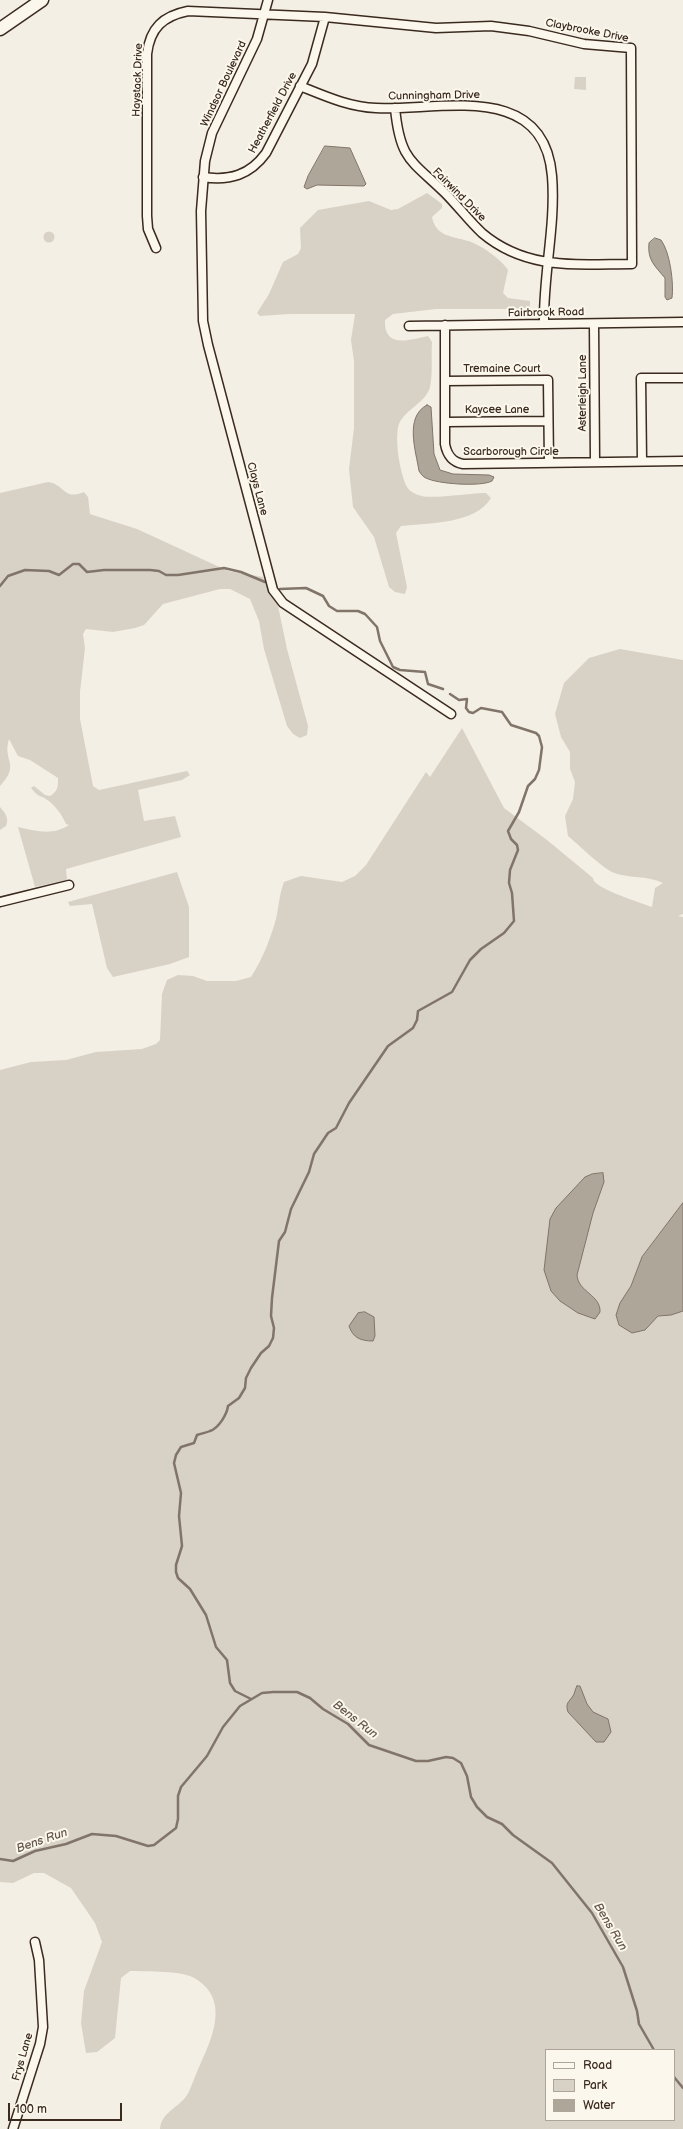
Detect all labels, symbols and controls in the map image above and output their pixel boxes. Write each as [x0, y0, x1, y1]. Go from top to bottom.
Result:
street label: Claybrooke Drive [544, 16, 630, 46]
street label: Windsor Boulevard [198, 39, 250, 129]
street label: Haystack Drive [130, 43, 146, 117]
street label: Heatherfield Drive [246, 70, 300, 156]
street label: Cunningham Drive [388, 89, 480, 103]
street label: Fairwind Drive [429, 165, 489, 225]
street label: Fairbrook Road [508, 306, 584, 320]
street label: Asterleigh Lane [576, 354, 590, 432]
street label: Tremaine Court [463, 362, 541, 376]
street label: Kaycee Lane [465, 403, 529, 417]
street label: Scarborough Circle [463, 445, 559, 459]
street label: Clays Lane [244, 461, 270, 517]
water label: Bens Run [330, 1698, 380, 1742]
water label: Bens Run [15, 1826, 69, 1856]
water label: Bens Run [590, 1901, 630, 1953]
street label: Frys Lane [10, 2031, 36, 2083]
legend [545, 2049, 675, 2121]
text: Road [583, 2058, 612, 2073]
text: Park [583, 2078, 607, 2093]
scale bar [10, 2095, 124, 2121]
text: Water [583, 2098, 615, 2113]
text: 100 m [15, 2102, 47, 2117]

